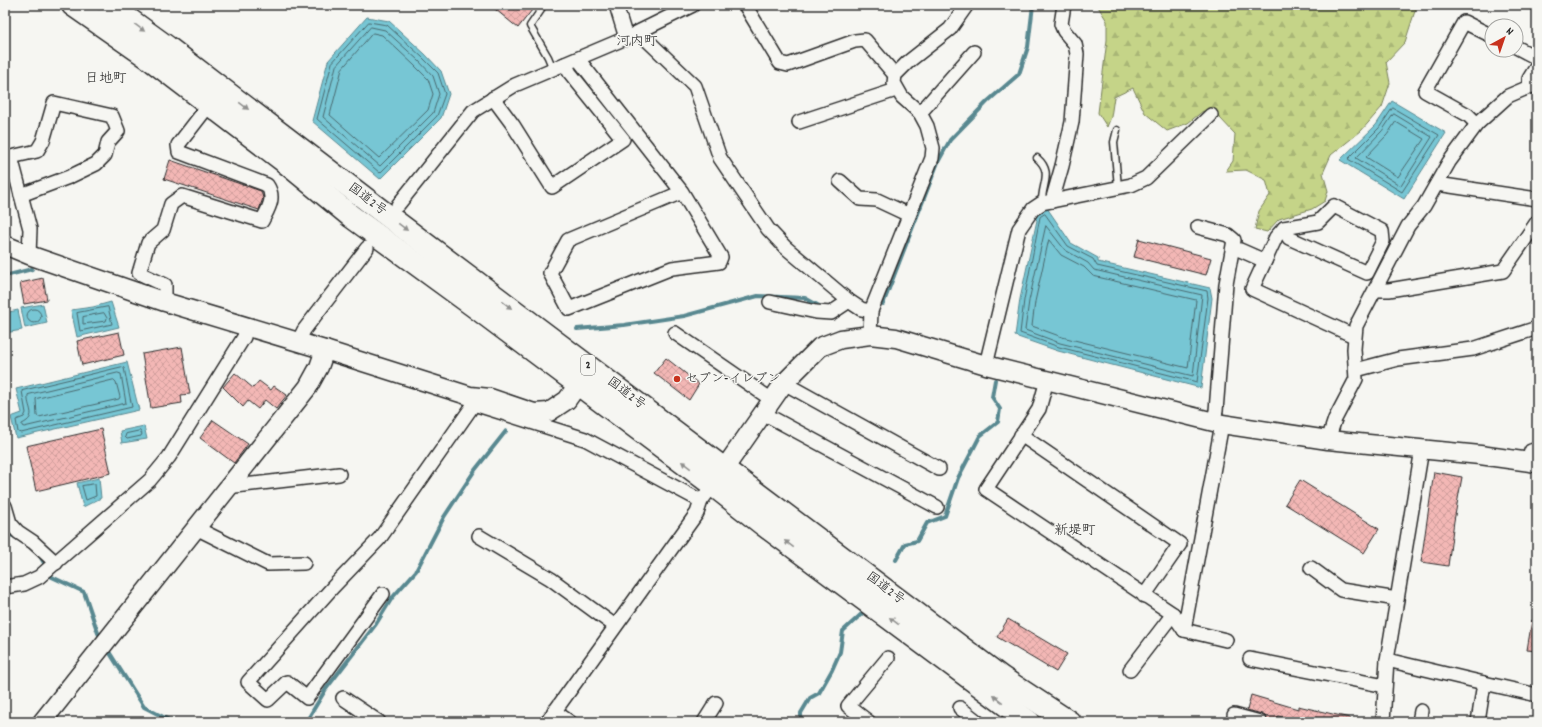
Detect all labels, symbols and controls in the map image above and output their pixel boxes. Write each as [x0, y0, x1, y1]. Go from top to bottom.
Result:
north arrow [1484, 18, 1524, 58]
one-way arrow [135, 24, 146, 32]
text: N [1502, 24, 1517, 40]
district label: 河内町 [616, 32, 658, 52]
district label: 日地町 [85, 69, 127, 89]
one-way arrow [239, 102, 249, 110]
street label: 国道2号 [343, 179, 391, 221]
one-way arrow [398, 223, 408, 231]
one-way arrow [502, 301, 512, 309]
road number: 2 [581, 355, 595, 375]
place label: セブン-イレブン [685, 370, 780, 389]
street label: 国道2号 [602, 373, 650, 415]
marker: セブン-イレブン [672, 374, 682, 384]
one-way arrow [681, 461, 691, 469]
district label: 新堤町 [1054, 521, 1096, 541]
one-way arrow [784, 540, 794, 548]
street label: 国道2号 [861, 568, 909, 610]
one-way arrow [888, 617, 899, 626]
one-way arrow [993, 695, 1003, 703]

